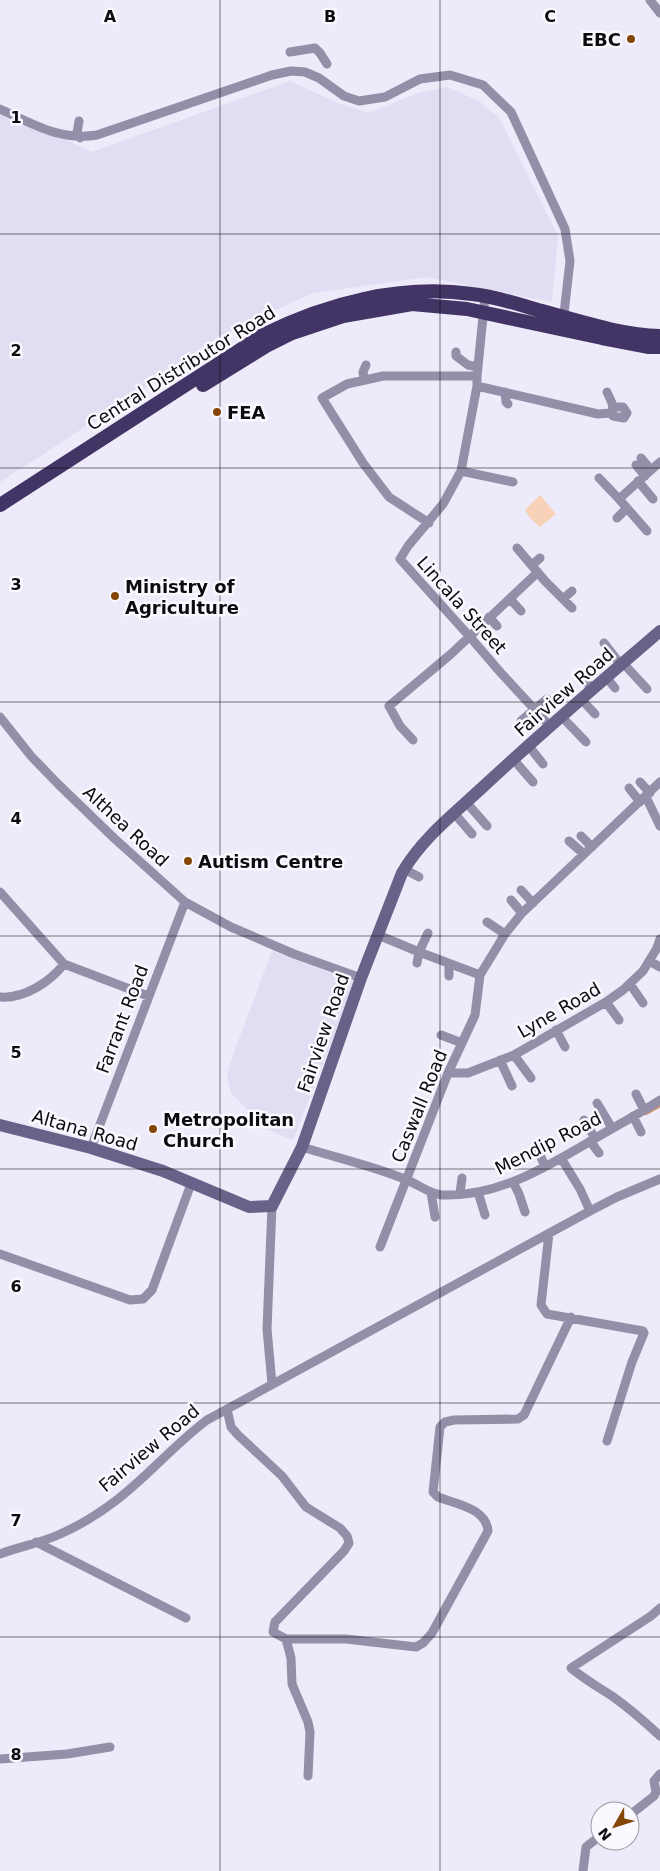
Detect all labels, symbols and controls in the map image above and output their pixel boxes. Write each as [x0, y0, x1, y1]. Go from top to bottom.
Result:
text: A [104, 7, 117, 26]
text: B [324, 7, 336, 26]
text: C [544, 7, 556, 26]
place label: EBC [582, 29, 621, 50]
marker: EBC [625, 33, 637, 45]
text: 1 [10, 108, 22, 127]
street label: Central Distributor Road [83, 301, 279, 435]
text: 2 [10, 341, 22, 360]
place label: FEA [227, 402, 266, 423]
marker: FEA [211, 406, 223, 418]
street label: Lincala Street [413, 552, 511, 658]
text: 3 [10, 575, 22, 594]
place label: Ministry of Agriculture [125, 576, 239, 618]
marker: Ministry of Agriculture [109, 590, 121, 602]
street label: Fairview Road [510, 643, 618, 741]
street label: Althea Road [79, 781, 173, 871]
text: 4 [10, 809, 22, 828]
place label: Autism Centre [198, 851, 343, 872]
marker: Autism Centre [182, 855, 194, 867]
street label: Farrant Road [92, 962, 152, 1076]
street label: Fairview Road [293, 971, 353, 1095]
street label: Lyne Road [514, 978, 604, 1042]
text: 5 [10, 1043, 22, 1062]
street label: Caswall Road [387, 1047, 451, 1165]
street label: Altana Road [30, 1105, 140, 1155]
street label: Mendip Road [491, 1107, 605, 1179]
place label: Metropolitan Church [163, 1109, 294, 1151]
marker: Metropolitan Church [147, 1123, 159, 1135]
text: 6 [10, 1277, 22, 1296]
street label: Fairview Road [95, 1400, 203, 1496]
text: 7 [10, 1511, 22, 1530]
text: 8 [10, 1745, 22, 1764]
north arrow [590, 1801, 640, 1851]
text: N [595, 1825, 615, 1844]

